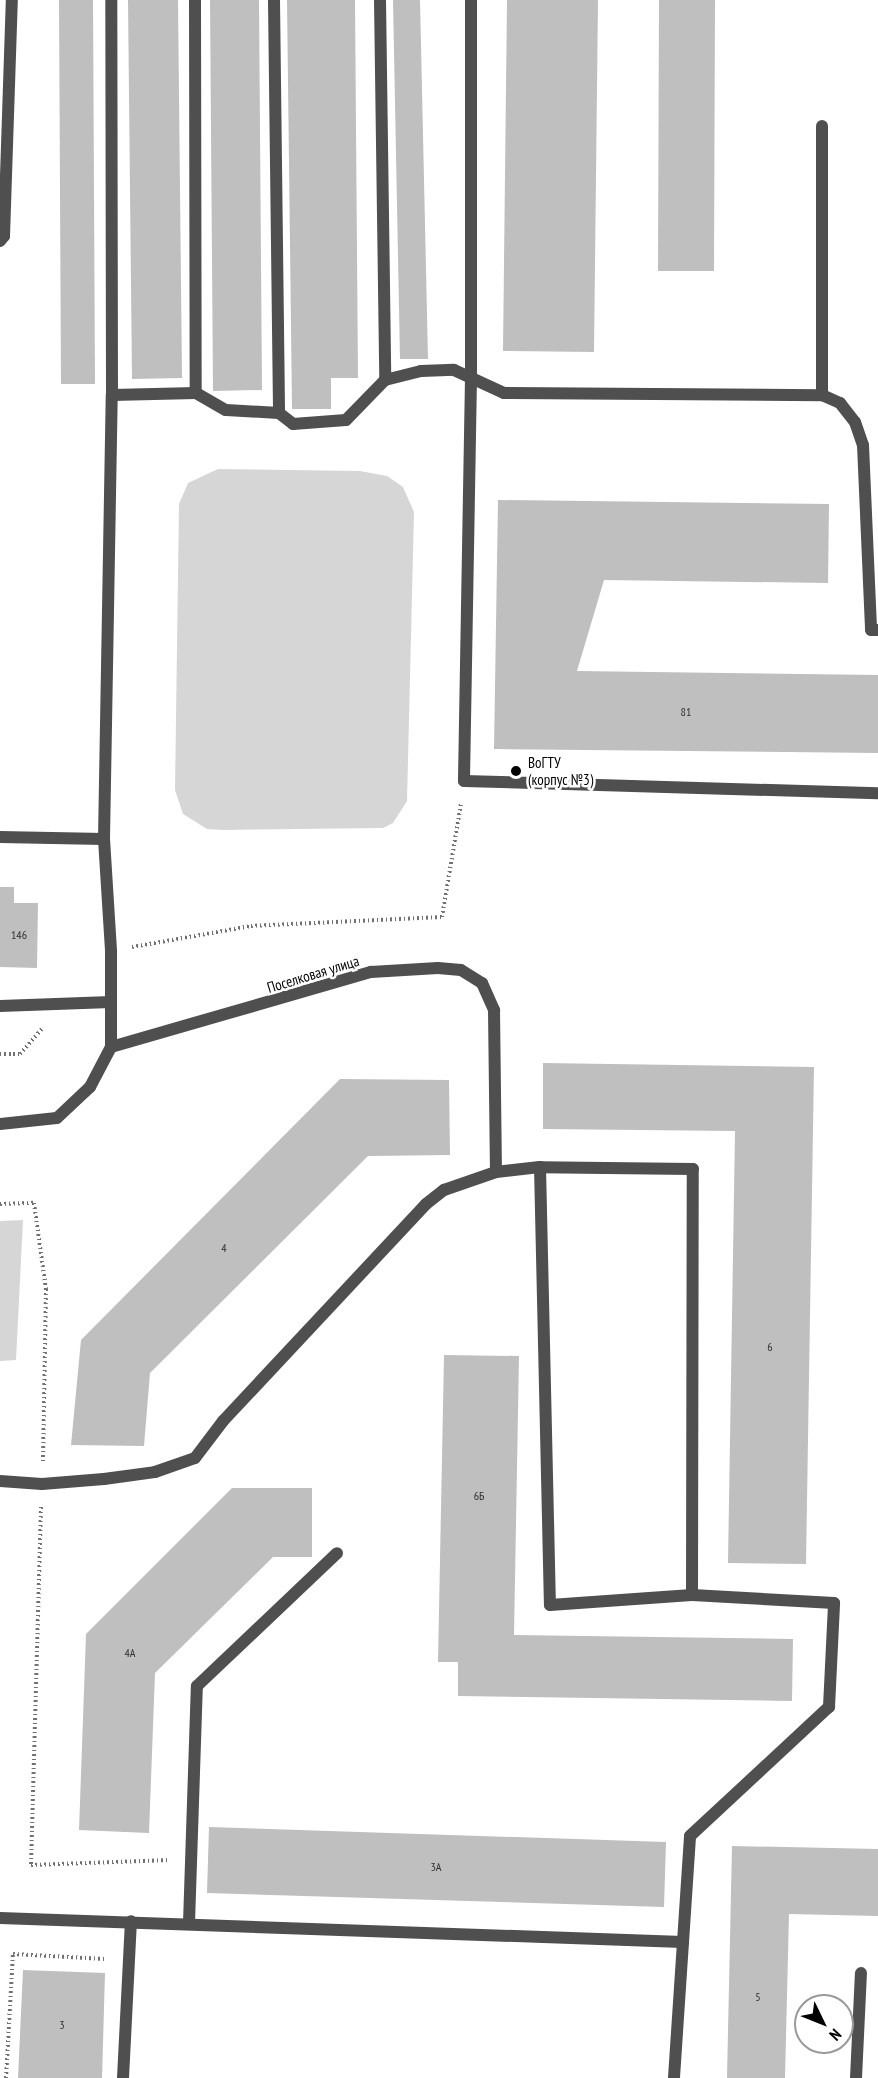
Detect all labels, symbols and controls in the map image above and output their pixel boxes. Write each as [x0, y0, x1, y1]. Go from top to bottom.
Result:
house number: 81 [681, 705, 691, 719]
place label: ВоГТУ (корпус №3) [528, 753, 593, 788]
marker: ВоГТУ (корпус №3) [509, 764, 523, 778]
house number: 146 [11, 928, 27, 942]
street label: Поселковая улица [265, 951, 361, 997]
house number: 4 [221, 1241, 227, 1255]
house number: 6 [767, 1340, 773, 1354]
house number: 6Б [474, 1489, 484, 1503]
house number: 4А [124, 1646, 136, 1660]
house number: 3А [430, 1860, 442, 1874]
house number: 5 [755, 1990, 761, 2004]
north arrow [794, 1994, 854, 2054]
house number: 3 [59, 2018, 65, 2032]
text: N [825, 2025, 846, 2045]

